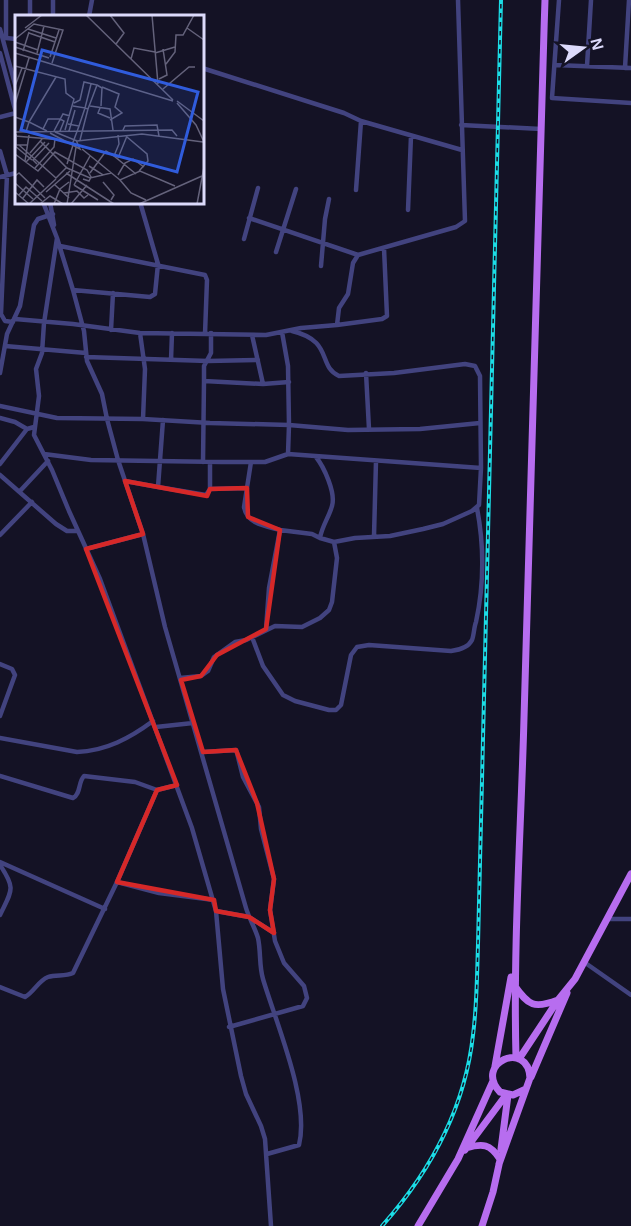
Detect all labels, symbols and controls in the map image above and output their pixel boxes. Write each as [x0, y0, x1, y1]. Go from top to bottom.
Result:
inset map [15, 15, 204, 204]
north arrow [553, 18, 613, 78]
text: N [587, 36, 607, 52]

